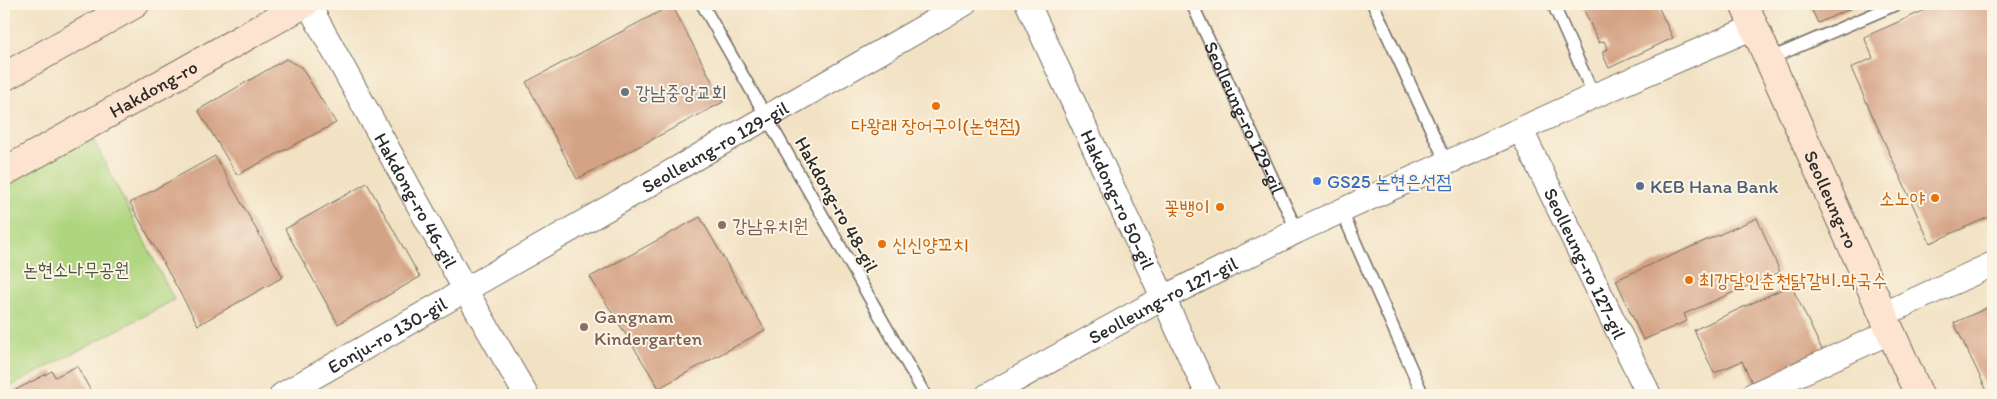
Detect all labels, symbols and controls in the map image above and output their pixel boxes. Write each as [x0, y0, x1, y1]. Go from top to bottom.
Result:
street label: Seolleung-ro 129-gil [1199, 38, 1289, 198]
street label: Hakdong-ro [105, 55, 202, 123]
place label: 강남중앙교회 [635, 81, 727, 104]
marker: 강남중앙교회 [619, 86, 631, 98]
street label: Seolleung-ro 129-gil [638, 96, 793, 198]
marker: 다왕래 장어구이(논현점) [930, 100, 942, 112]
place label: 다왕래 장어구이(논현점) [851, 114, 1021, 137]
street label: Hakdong-ro 50-gil [1075, 126, 1160, 274]
street label: Hakdong-ro 46-gil [369, 129, 462, 273]
street label: Hakdong-ro 48-gil [790, 132, 884, 277]
street label: Seolleung-ro [1799, 147, 1863, 252]
place label: GS25 논현은선점 [1327, 170, 1451, 193]
marker: GS25 논현은선점 [1311, 175, 1323, 187]
place label: KEB Hana Bank [1650, 175, 1779, 198]
marker: KEB Hana Bank [1634, 180, 1646, 192]
street label: Seolleung-ro 127-gil [1539, 184, 1631, 343]
place label: 소노야 [1879, 187, 1926, 210]
marker: 소노야 [1929, 192, 1941, 204]
place label: 꽃뱅이 [1164, 196, 1210, 219]
marker: 꽃뱅이 [1214, 201, 1226, 213]
place label: 강남유치원 [732, 214, 808, 237]
marker: 강남유치원 [716, 219, 728, 231]
place label: 신신양꼬치 [892, 233, 968, 256]
marker: 신신양꼬치 [876, 238, 888, 250]
street label: Seolleung-ro 127-gil [1085, 251, 1242, 349]
park label: 논현소나무공원 [22, 258, 130, 281]
place label: 최강달인춘천닭갈비.막국수 [1699, 269, 1887, 292]
marker: 최강달인춘천닭갈비.막국수 [1683, 274, 1695, 286]
street label: Eonju-ro 130-gil [323, 292, 451, 378]
place label: Gangnam Kindergarten [594, 305, 702, 350]
marker: Gangnam Kindergarten [578, 321, 590, 333]

